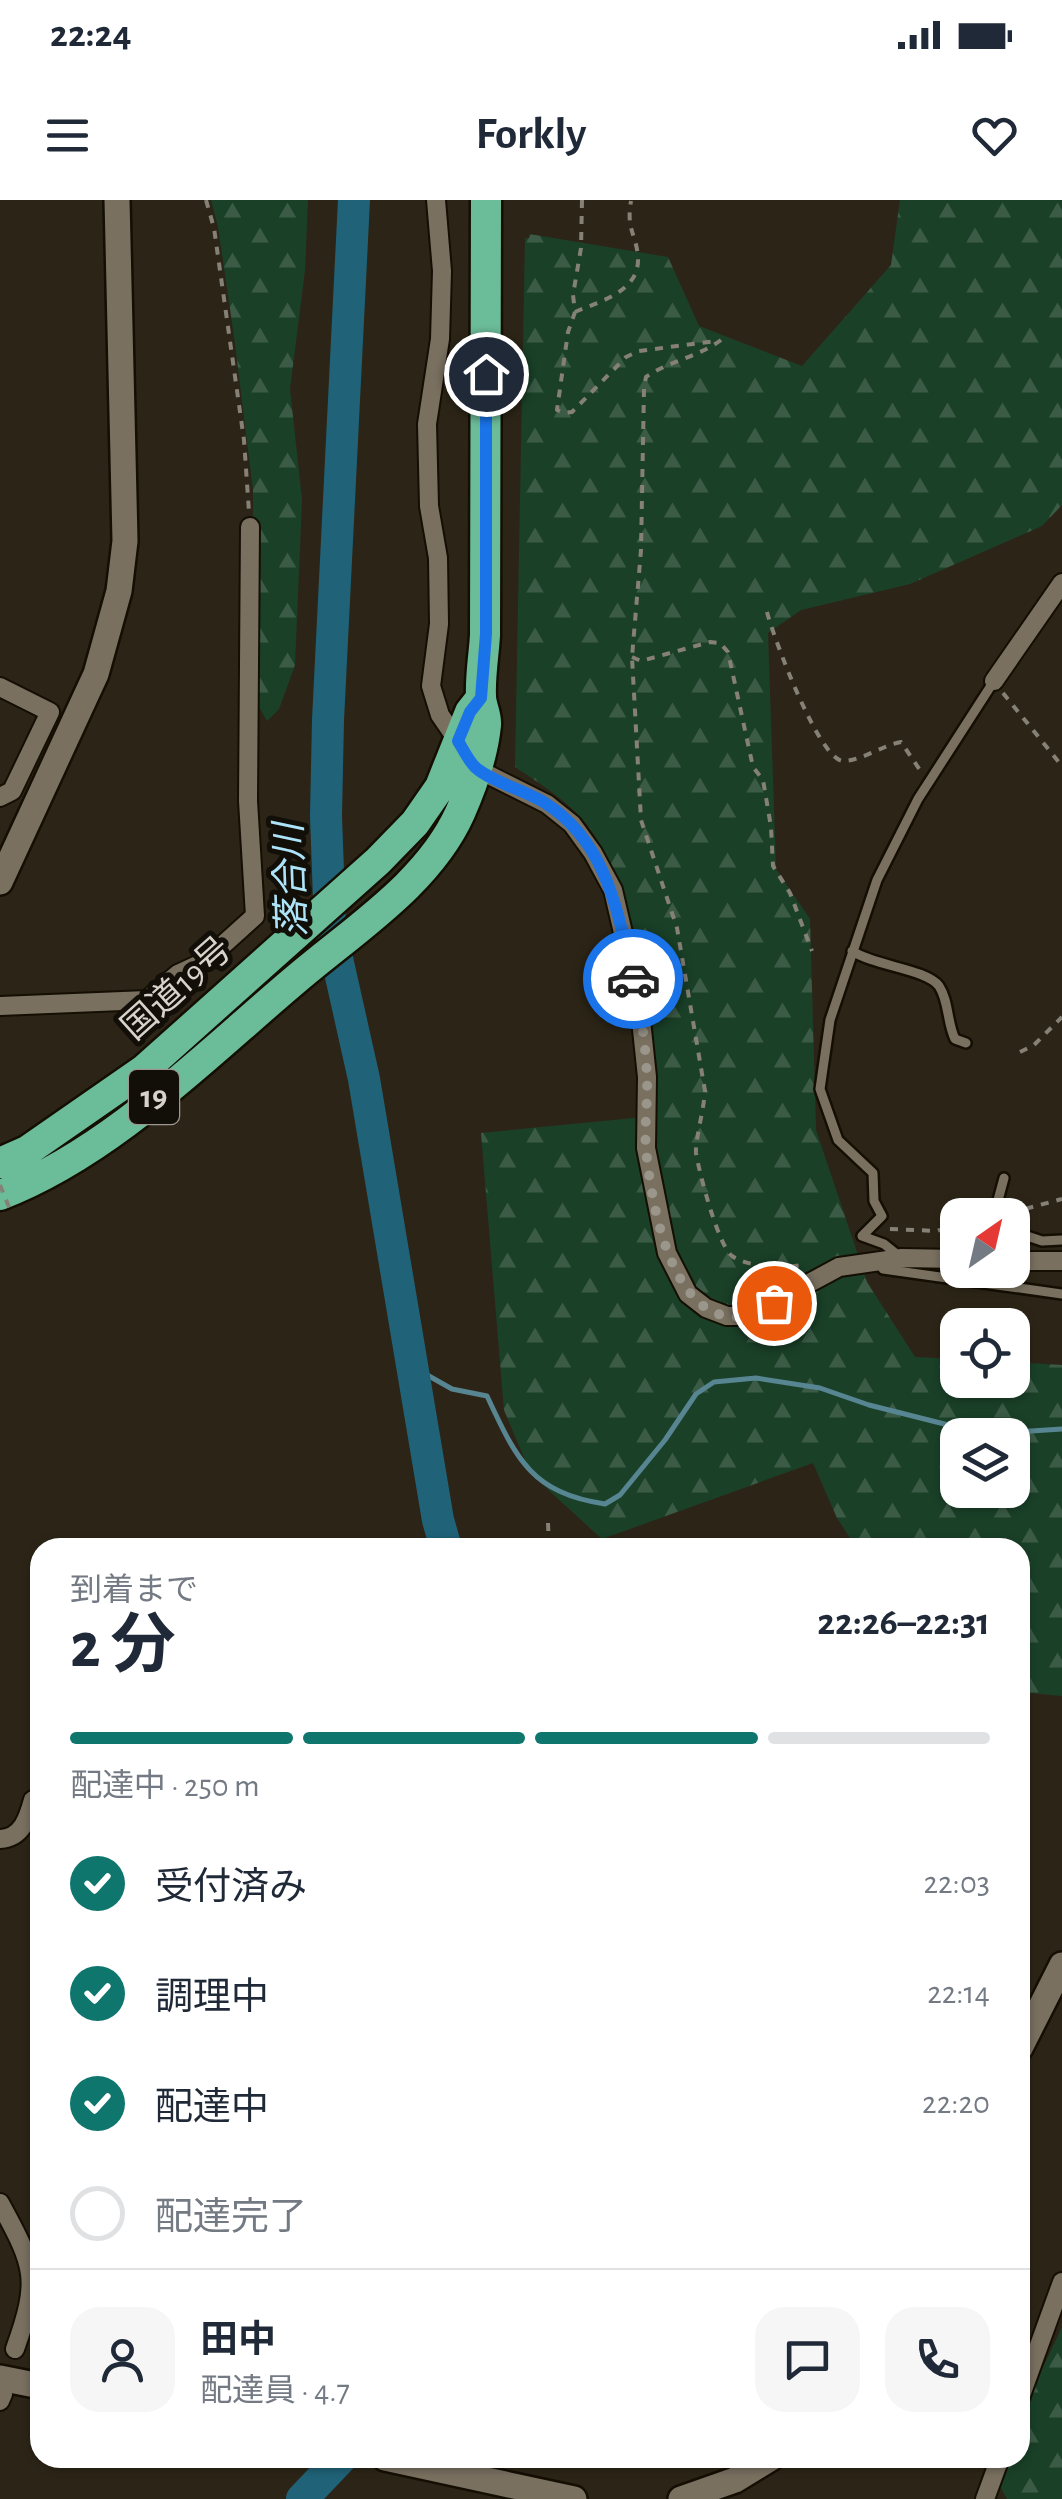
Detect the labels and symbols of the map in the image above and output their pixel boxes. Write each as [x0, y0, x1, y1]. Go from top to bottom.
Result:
pin [444, 332, 529, 417]
water label: 落合川 [269, 818, 313, 938]
courier [583, 929, 683, 1029]
street label: 国道19号 [114, 930, 238, 1047]
road number: 19 [129, 1070, 179, 1124]
north arrow [940, 1198, 1030, 1288]
pin [732, 1261, 817, 1346]

